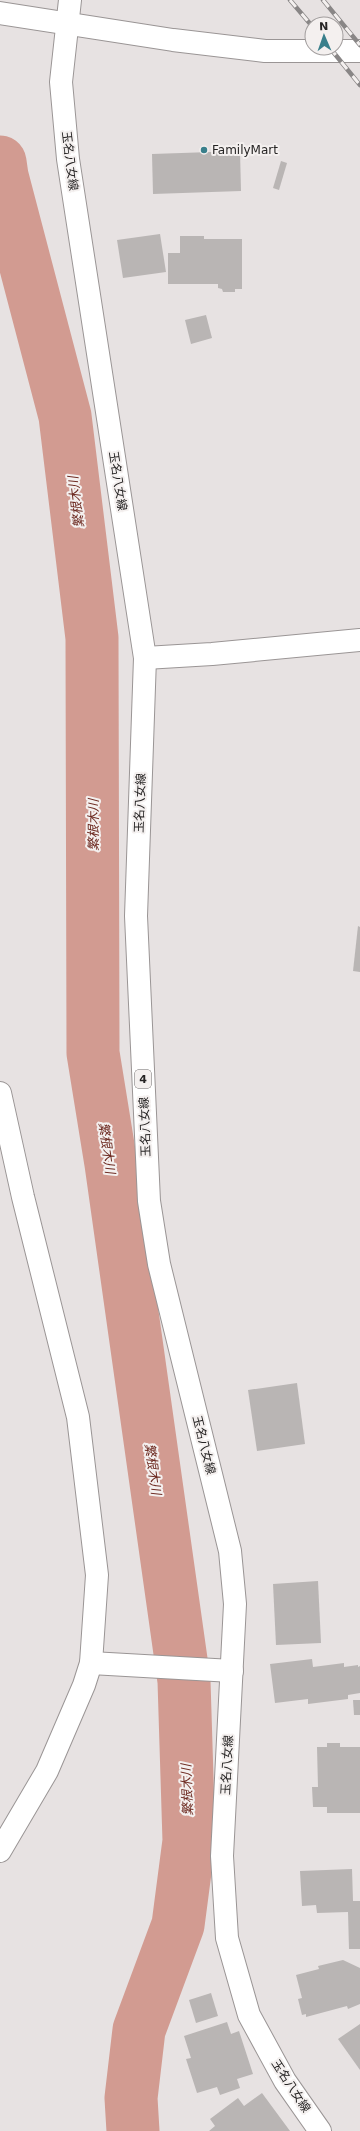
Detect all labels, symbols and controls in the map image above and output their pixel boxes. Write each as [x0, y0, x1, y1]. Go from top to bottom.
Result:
north arrow [304, 16, 344, 56]
text: N [319, 20, 329, 33]
street label: 玉名八女線 [59, 130, 81, 192]
place label: FamilyMart [212, 143, 278, 157]
marker: FamilyMart [199, 145, 209, 155]
street label: 玉名八女線 [106, 450, 130, 512]
water label: 繁根木川 [65, 473, 87, 529]
street label: 玉名八女線 [132, 773, 148, 833]
water label: 繁根木川 [86, 797, 101, 851]
road number: 4 [135, 1070, 151, 1088]
street label: 玉名八女線 [137, 1097, 153, 1157]
water label: 繁根木川 [96, 1121, 118, 1177]
street label: 玉名八女線 [190, 1414, 218, 1476]
water label: 繁根木川 [142, 1442, 164, 1498]
street label: 玉名八女線 [218, 1735, 236, 1795]
water label: 繁根木川 [179, 1762, 195, 1816]
street label: 玉名八女線 [269, 2057, 313, 2115]

